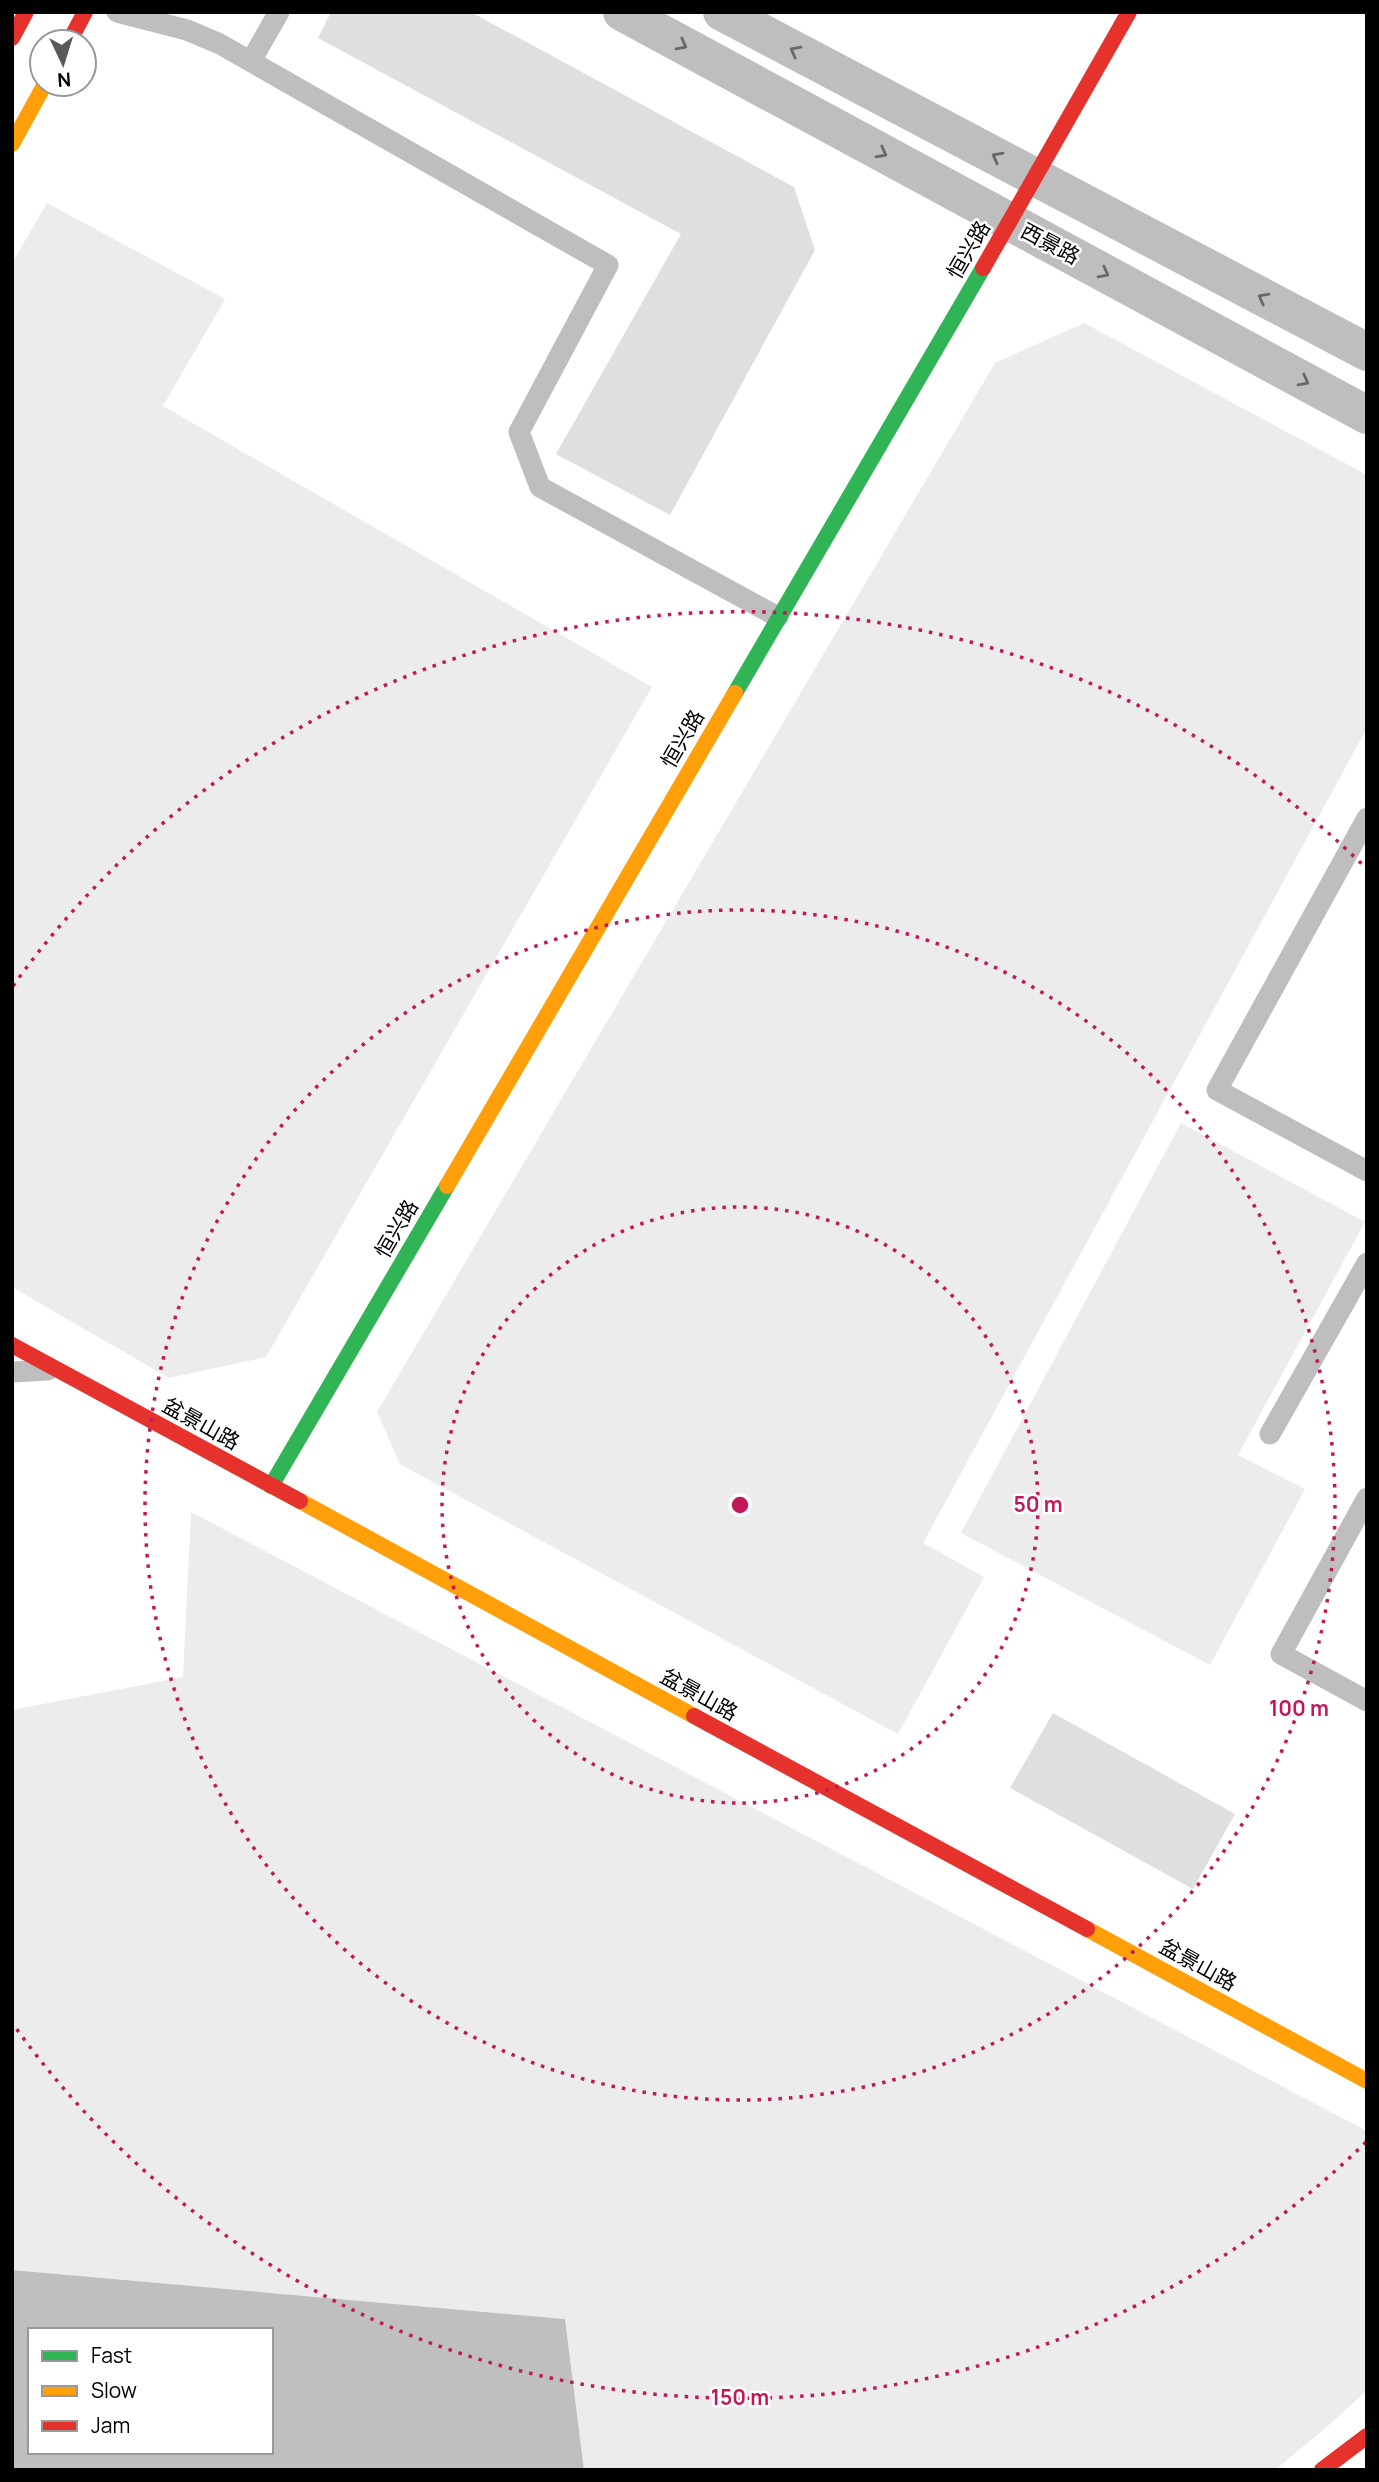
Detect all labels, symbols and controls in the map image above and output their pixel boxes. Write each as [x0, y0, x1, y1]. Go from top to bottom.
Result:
north arrow [28, 28, 98, 98]
one-way arrow [675, 37, 687, 50]
one-way arrow [790, 46, 803, 59]
text: N [56, 67, 72, 93]
one-way arrow [875, 145, 887, 158]
one-way arrow [992, 152, 1004, 166]
street label: 恒兴路 [940, 215, 996, 284]
street label: 西景路 [1016, 216, 1085, 270]
one-way arrow [1097, 265, 1109, 278]
one-way arrow [1258, 292, 1270, 306]
one-way arrow [1297, 373, 1309, 386]
street label: 恒兴路 [654, 704, 710, 773]
street label: 恒兴路 [368, 1194, 424, 1263]
street label: 盆景山路 [158, 1391, 245, 1456]
text: 50 m [1013, 1490, 1063, 1518]
centre of rings [728, 1493, 752, 1517]
street label: 盆景山路 [656, 1662, 743, 1727]
text: 100 m [1269, 1694, 1329, 1722]
street label: 盆景山路 [1155, 1932, 1242, 1997]
legend [28, 2328, 273, 2454]
text: Fast [91, 2341, 132, 2369]
text: Slow [91, 2376, 137, 2404]
text: 150 m [711, 2383, 769, 2411]
text: Jam [91, 2411, 130, 2439]

